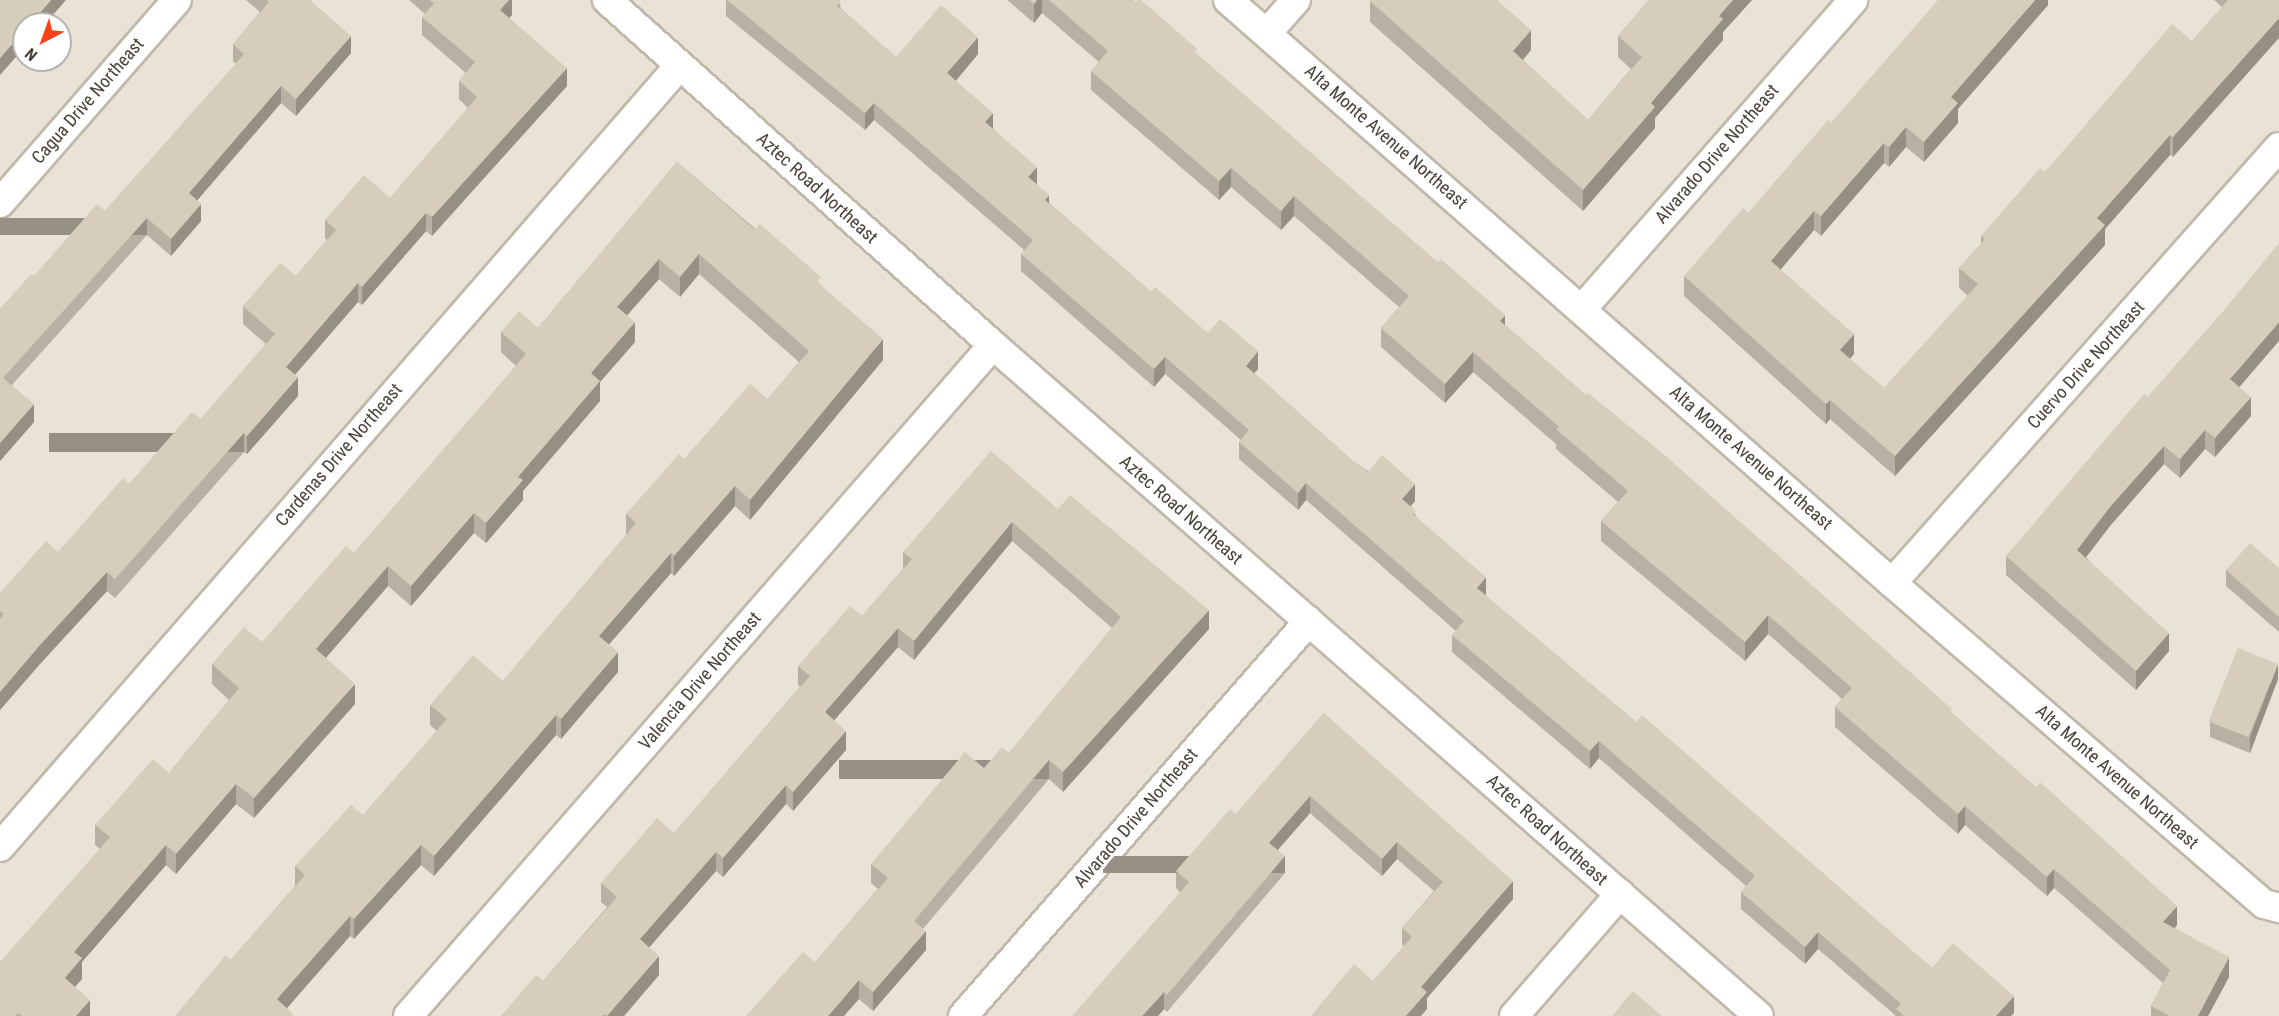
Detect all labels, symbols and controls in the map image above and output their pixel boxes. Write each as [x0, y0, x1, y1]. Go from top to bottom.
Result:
north arrow [12, 12, 72, 72]
street label: Cagua Drive Northeast [27, 34, 149, 168]
street label: Alta Monte Avenue Northeast [1300, 60, 1472, 214]
street label: Alvarado Drive Northeast [1651, 80, 1783, 228]
street label: Aztec Road Northeast [752, 128, 882, 248]
street label: Cuervo Drive Northeast [2023, 297, 2149, 433]
street label: Cardenas Drive Northeast [271, 379, 407, 531]
street label: Alta Monte Avenue Northeast [1665, 381, 1837, 535]
street label: Aztec Road Northeast [1115, 451, 1247, 569]
street label: Valencia Drive Northeast [634, 608, 766, 754]
street label: Alta Monte Avenue Northeast [2031, 700, 2203, 854]
street label: Alvarado Drive Northeast [1070, 744, 1202, 892]
street label: Aztec Road Northeast [1482, 770, 1612, 890]

